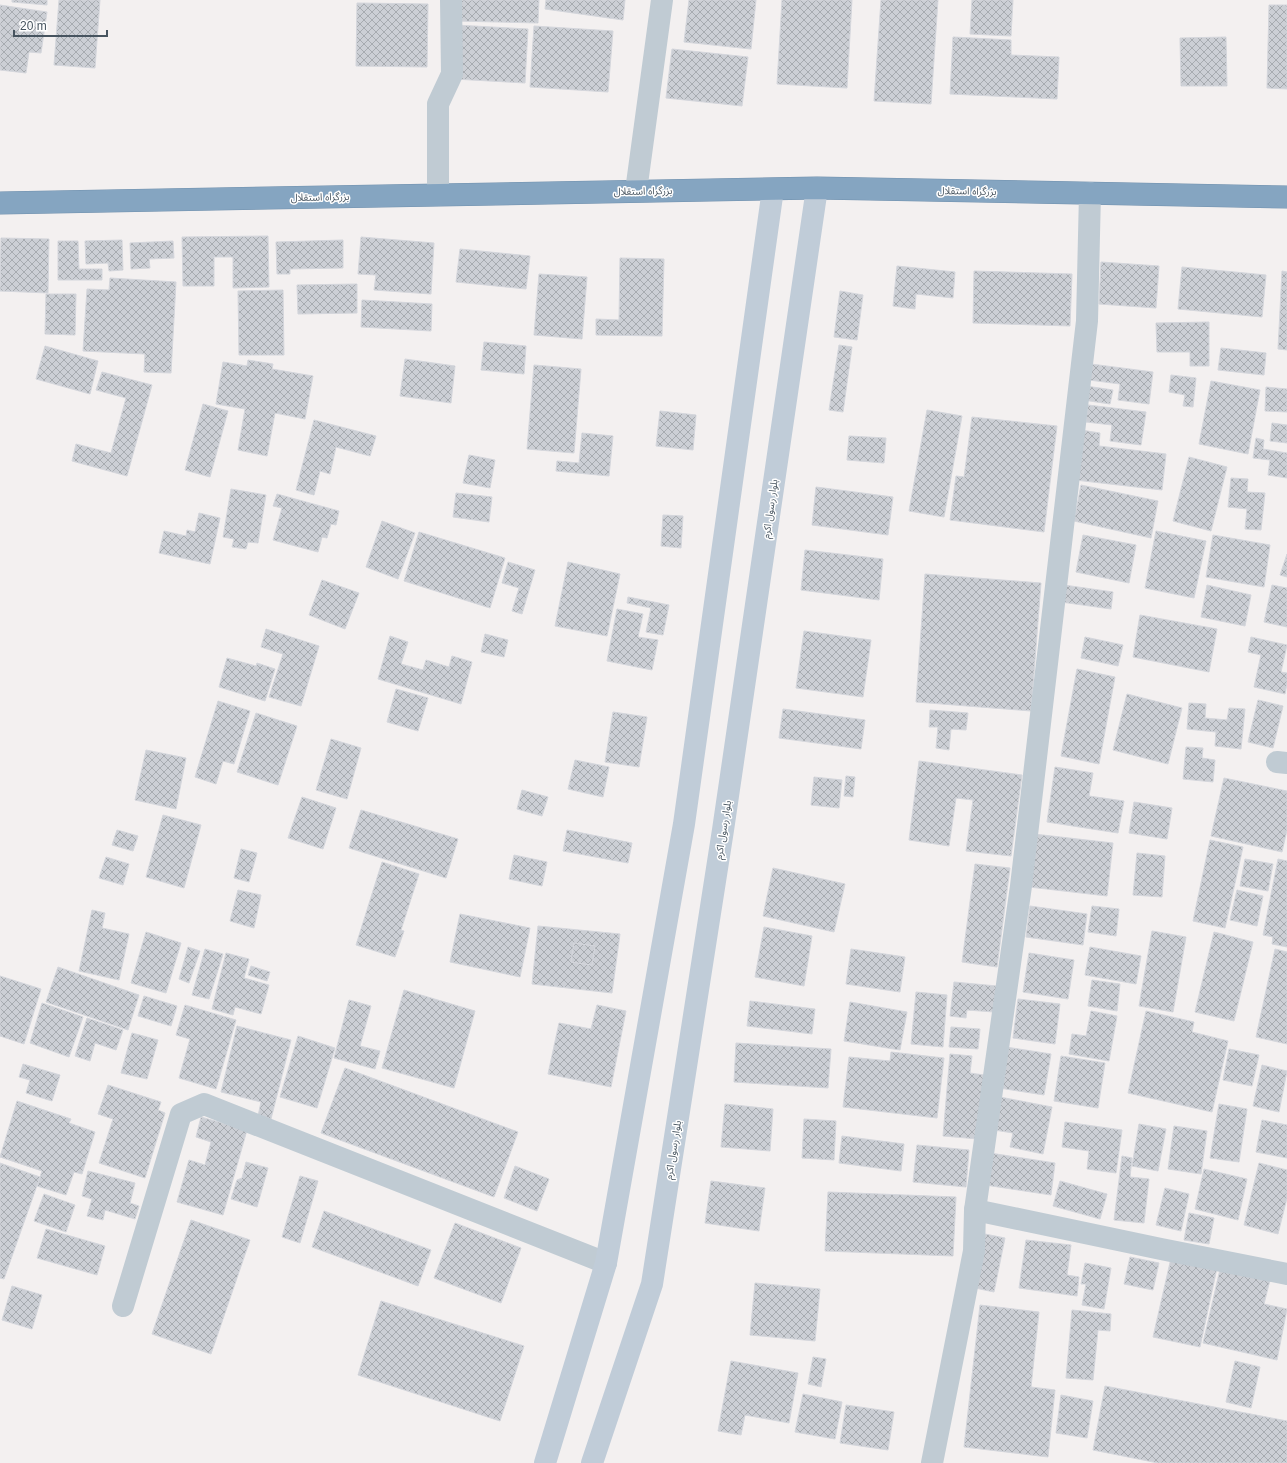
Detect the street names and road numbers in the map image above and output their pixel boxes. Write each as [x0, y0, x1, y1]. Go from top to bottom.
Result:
street label: بزرگراه استقلال [614, 185, 673, 198]
street label: بزرگراه استقلال [937, 185, 997, 198]
street label: بزرگراه استقلال [291, 191, 350, 204]
street label: بلوار رسول اکرم [760, 478, 783, 540]
street label: بلوار رسول اکرم [713, 799, 736, 861]
street label: بلوار رسول اکرم [663, 1119, 686, 1181]

